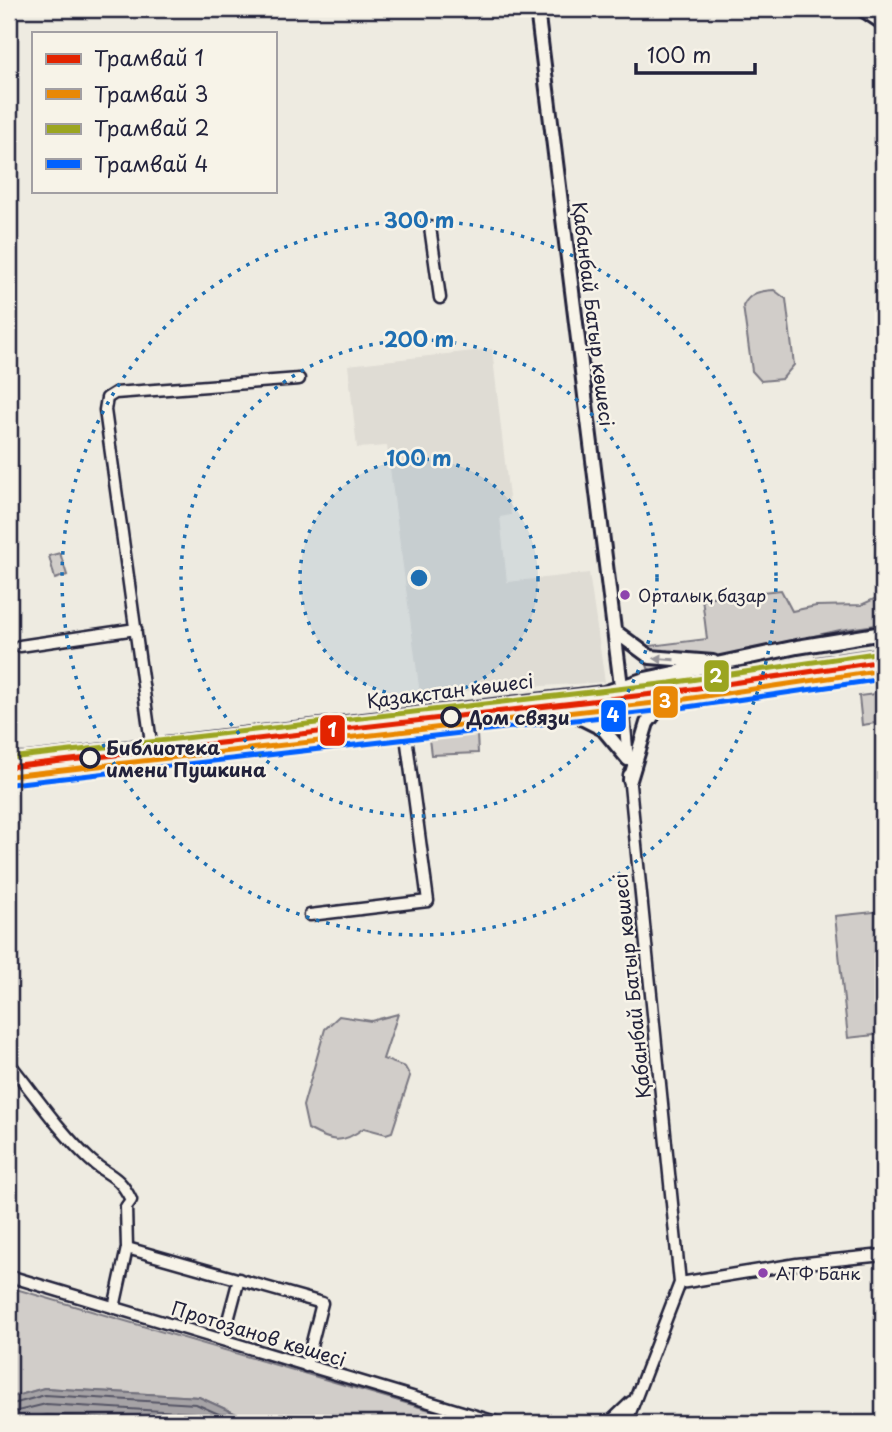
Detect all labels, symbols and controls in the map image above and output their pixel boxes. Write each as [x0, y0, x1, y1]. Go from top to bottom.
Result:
legend [32, 32, 276, 192]
scale bar [636, 32, 756, 76]
text: 100 m [647, 38, 711, 70]
text: Трамвай 1 [94, 41, 204, 73]
text: Трамвай 3 [94, 77, 208, 109]
text: Трамвай 2 [94, 111, 209, 143]
text: Трамвай 4 [94, 147, 208, 179]
street label: Қабанбай Батыр көшесі [566, 200, 622, 428]
text: 300 m [384, 203, 454, 235]
text: 200 m [384, 322, 454, 354]
text: 100 m [386, 441, 452, 473]
centre of rings [407, 566, 431, 590]
place label: Орталық базар [638, 582, 766, 608]
marker: Орталық базар [618, 588, 632, 602]
one-way arrow [653, 653, 675, 664]
line badge: 2 [703, 659, 730, 693]
text: 2 [709, 661, 723, 689]
street label: Қазақстан көшесі [365, 666, 535, 714]
line badge: 3 [652, 685, 679, 719]
text: 3 [659, 686, 671, 714]
line badge: 4 [600, 699, 627, 733]
text: 4 [607, 700, 620, 728]
place label: Дом связи [466, 703, 570, 731]
marker: Дом связи [441, 707, 461, 727]
line badge: 1 [319, 714, 346, 747]
text: 1 [327, 715, 337, 743]
place label: Библиотека имени Пушкина [106, 733, 266, 783]
marker: Библиотека имени Пушкина [80, 748, 100, 768]
street label: Қабанбай Батыр көшесі [605, 872, 657, 1100]
place label: АТФ Банк [776, 1260, 861, 1286]
marker: АТФ Банк [756, 1266, 770, 1280]
street label: Протозанов көшесі [168, 1293, 350, 1373]

